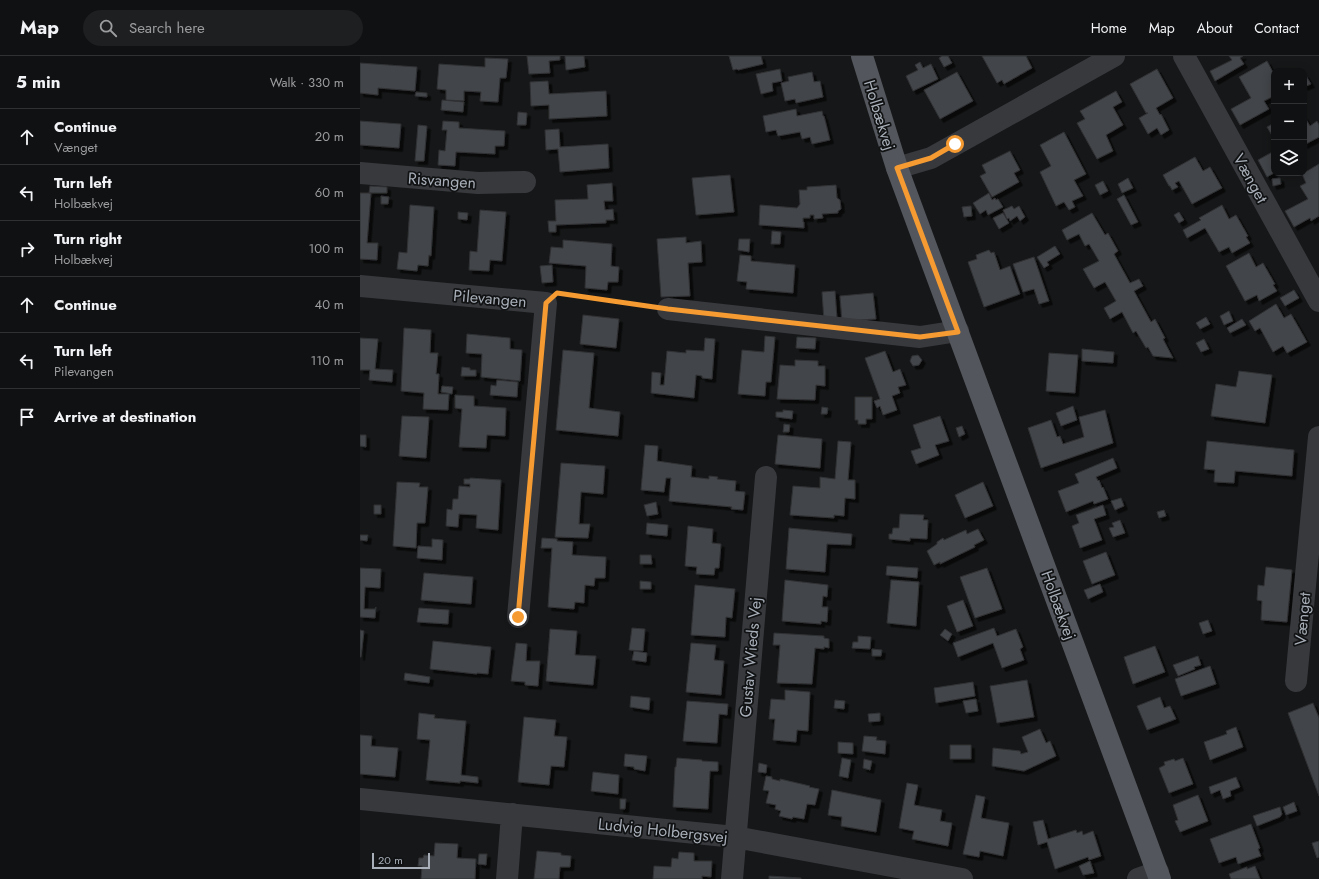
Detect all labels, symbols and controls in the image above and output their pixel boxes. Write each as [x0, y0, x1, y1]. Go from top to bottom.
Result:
search box [83, 10, 363, 46]
text: Map [20, 14, 59, 41]
icon: search [97, 17, 119, 39]
text: Search here [129, 17, 205, 39]
text: Home [1091, 18, 1127, 38]
text: Map [1149, 18, 1175, 38]
text: About [1197, 18, 1232, 38]
text: Contact [1254, 18, 1299, 38]
map controls [1271, 68, 1307, 176]
button: + [1271, 68, 1307, 104]
text: 5 min [16, 70, 60, 94]
text: Walk · 330 m [270, 73, 344, 92]
street label: Holbækvej [858, 77, 901, 153]
button: − [1271, 104, 1307, 140]
text: Continue [54, 116, 117, 138]
icon: ahead [16, 126, 38, 148]
text: 20 m [315, 127, 344, 146]
route start [946, 135, 964, 153]
text: Vænget [54, 138, 97, 157]
button: layers [1271, 140, 1307, 176]
street label: Vænget [1228, 149, 1274, 207]
street label: Risvangen [407, 167, 477, 194]
text: Turn left [54, 172, 112, 194]
icon: left [16, 182, 38, 204]
text: 60 m [315, 183, 344, 202]
text: Holbækvej [54, 194, 113, 213]
text: Turn right [54, 228, 122, 250]
icon: right [16, 238, 38, 260]
text: 100 m [309, 239, 344, 258]
text: Holbækvej [54, 250, 113, 269]
street label: Pilevangen [452, 284, 528, 313]
icon: ahead [16, 294, 38, 316]
text: Continue [54, 294, 117, 316]
text: 40 m [315, 295, 344, 314]
text: Turn left [54, 340, 112, 362]
icon: left [16, 350, 38, 372]
text: 110 m [310, 351, 344, 370]
text: Pilevangen [54, 362, 114, 381]
icon: arrive [16, 406, 38, 428]
text: Arrive at destination [54, 406, 196, 428]
street label: Holbækvej [1035, 567, 1082, 643]
street label: Vænget [1289, 591, 1316, 647]
street label: Gustav Wieds Vej [734, 596, 767, 718]
route end [509, 608, 527, 626]
street label: Ludvig Holbergsvej [597, 812, 729, 849]
scale bar [372, 851, 430, 870]
text: 20 m [378, 852, 403, 868]

